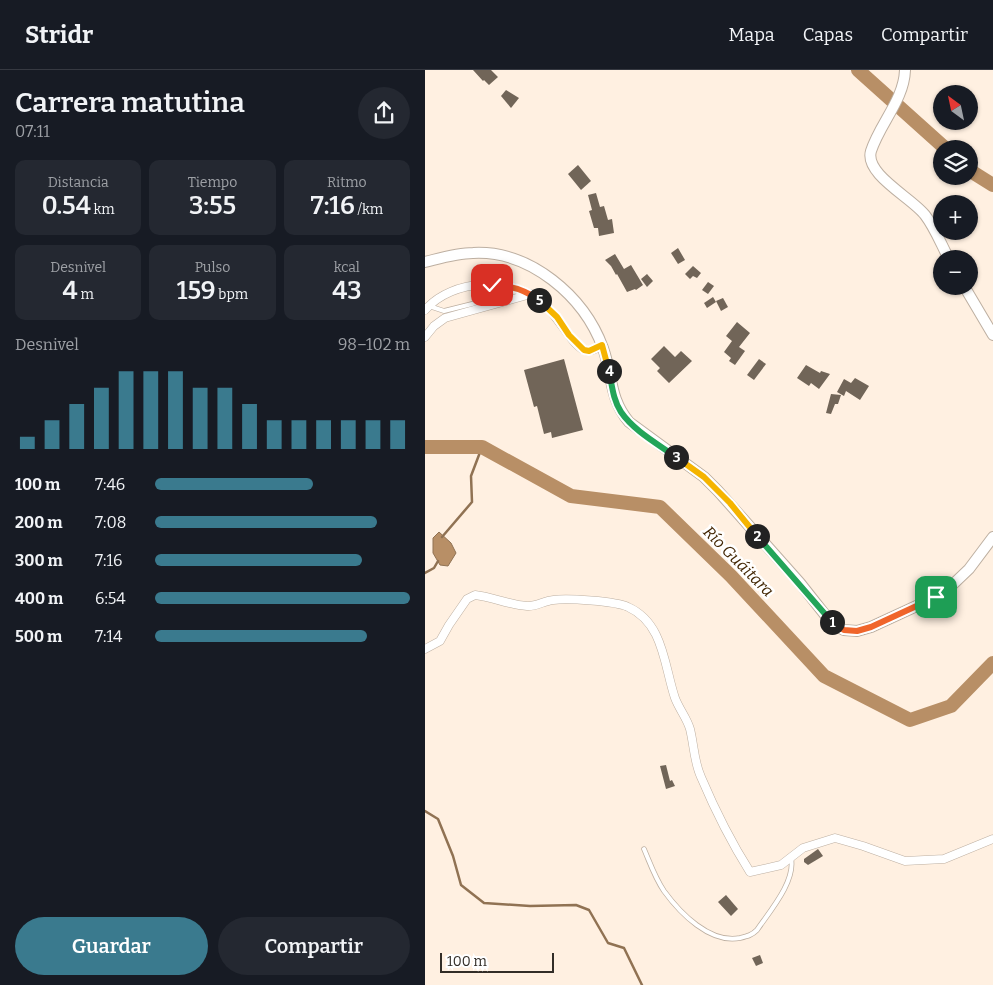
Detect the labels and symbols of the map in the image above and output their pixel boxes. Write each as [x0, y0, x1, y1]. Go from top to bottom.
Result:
north arrow [933, 85, 977, 130]
pin [471, 264, 513, 306]
pin: 5 [527, 288, 551, 312]
pin: 4 [597, 358, 621, 384]
pin: 3 [663, 444, 689, 470]
water label: Río Guáitara [699, 522, 778, 601]
pin: 2 [745, 524, 769, 548]
pin [915, 576, 957, 618]
pin: 1 [819, 610, 845, 634]
scale bar [440, 950, 554, 973]

